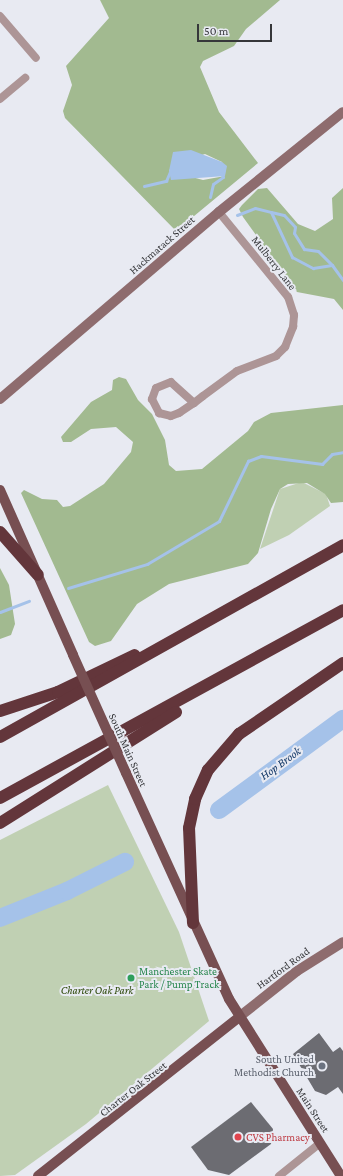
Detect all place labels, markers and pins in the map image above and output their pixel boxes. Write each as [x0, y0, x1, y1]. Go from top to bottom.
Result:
place label: Manchester Skate Park / Pump Track [139, 965, 219, 991]
marker: Manchester Skate Park / Pump Track [126, 973, 136, 983]
place label: South United Methodist Church [234, 1053, 314, 1079]
marker: South United Methodist Church [317, 1061, 327, 1071]
place label: CVS Pharmacy [246, 1130, 310, 1144]
marker: CVS Pharmacy [233, 1132, 243, 1142]

